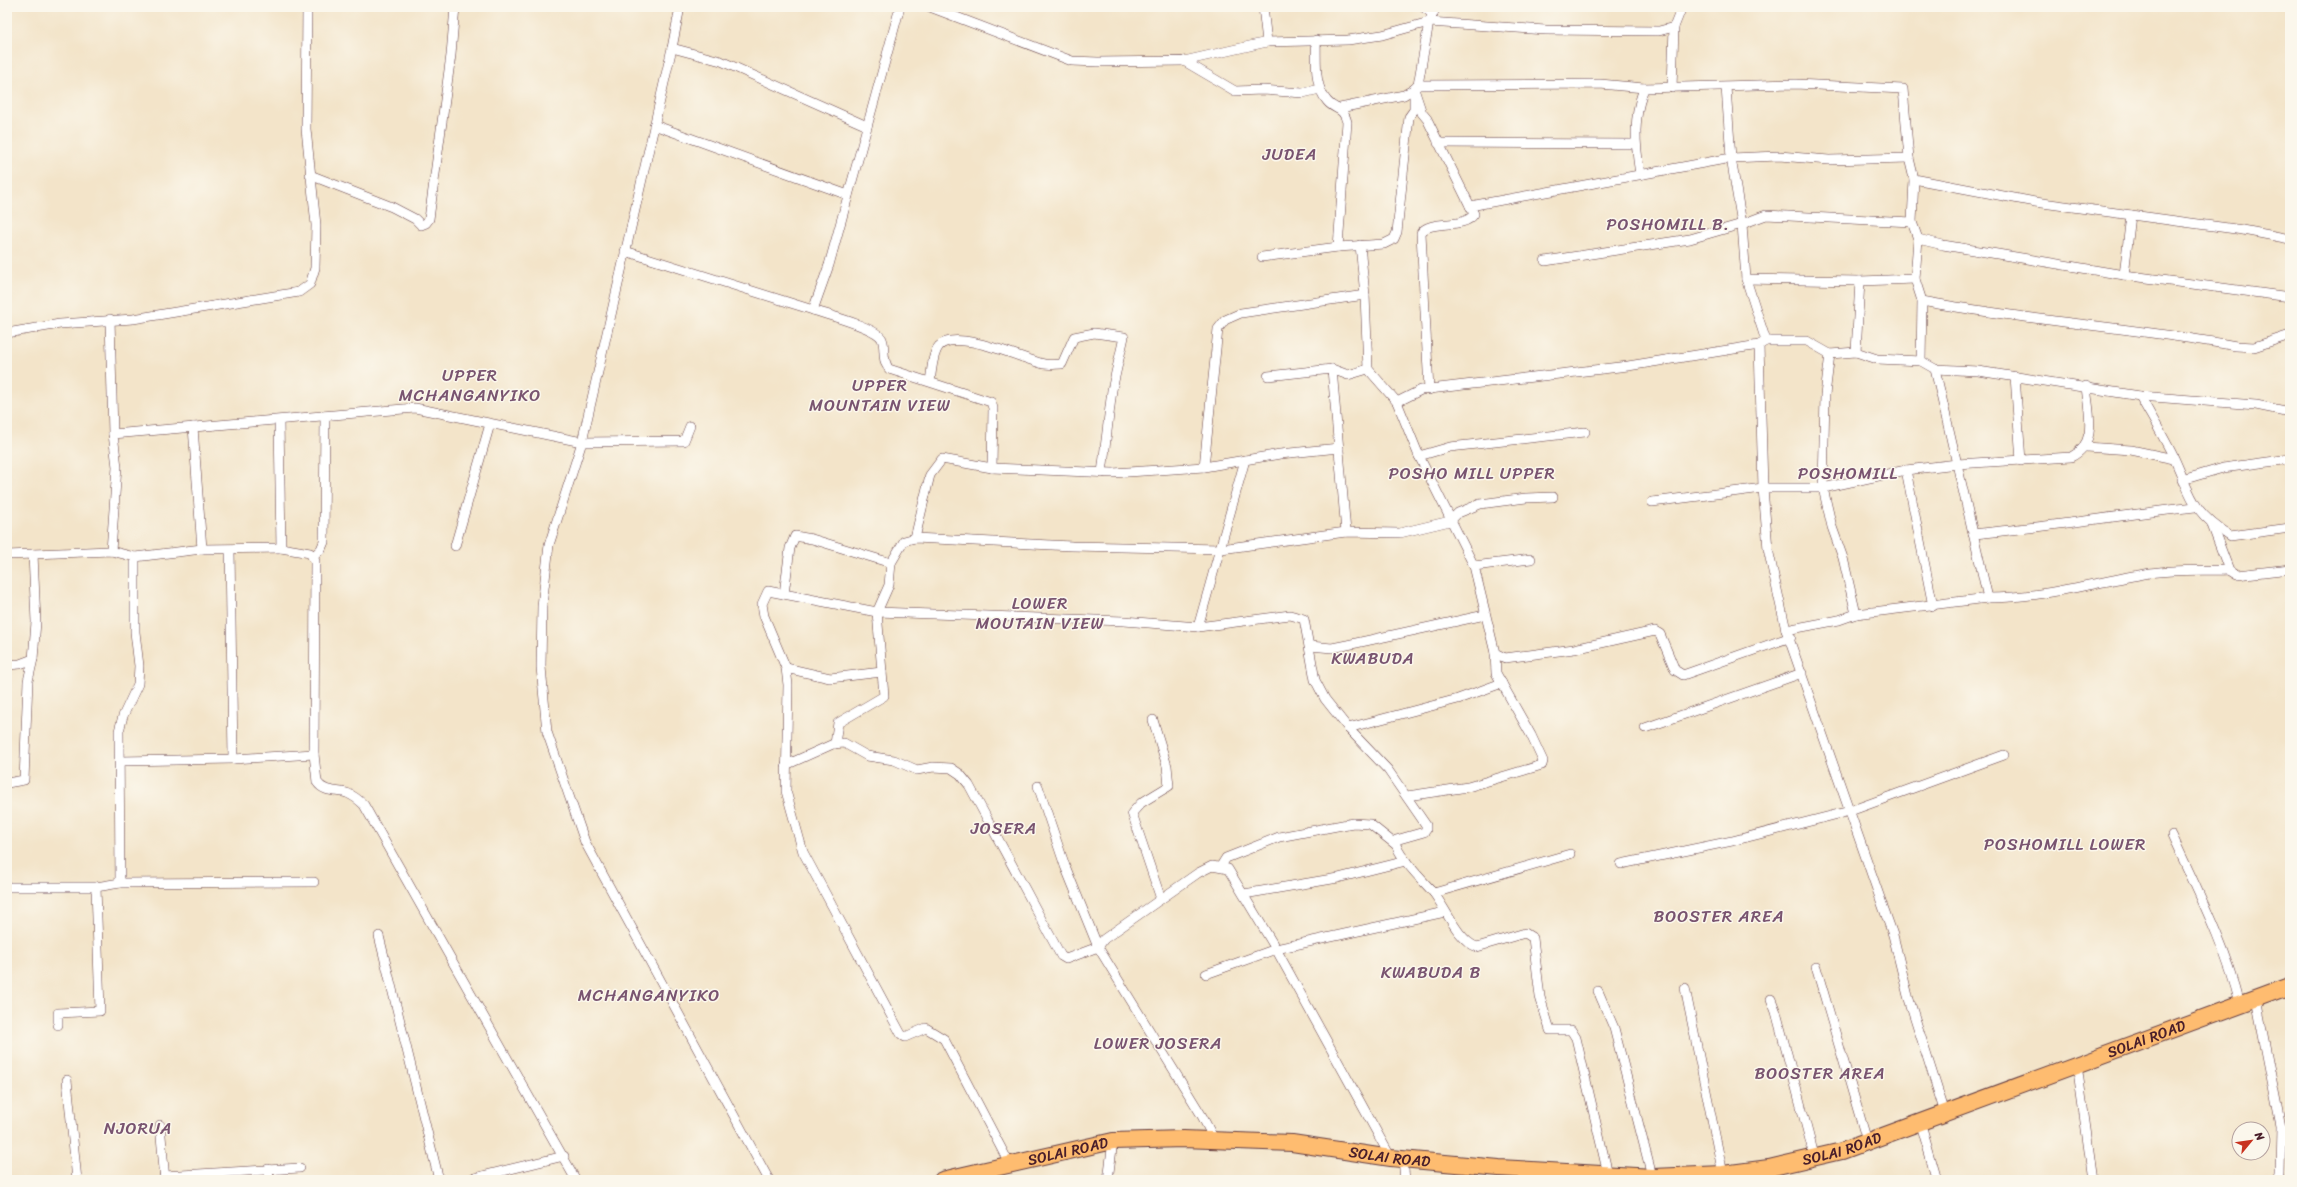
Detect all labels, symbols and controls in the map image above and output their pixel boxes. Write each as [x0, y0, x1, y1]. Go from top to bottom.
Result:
district label: JUDEA [1262, 139, 1317, 169]
district label: POSHOMILL B. [1606, 209, 1730, 239]
district label: UPPER MCHANGANYIKO [399, 360, 541, 410]
district label: UPPER MOUNTAIN VIEW [809, 370, 951, 420]
district label: POSHO MILL UPPER [1388, 458, 1556, 488]
district label: POSHOMILL [1798, 458, 1898, 488]
district label: LOWER MOUTAIN VIEW [975, 588, 1105, 638]
district label: KWABUDA [1331, 643, 1415, 673]
district label: JOSERA [970, 813, 1037, 843]
district label: POSHOMILL LOWER [1984, 829, 2146, 859]
district label: BOOSTER AREA [1653, 901, 1785, 931]
district label: KWABUDA B [1381, 957, 1481, 987]
district label: MCHANGANYIKO [578, 980, 720, 1010]
street label: SOLAI ROAD [2103, 1013, 2189, 1065]
district label: LOWER JOSERA [1094, 1028, 1222, 1058]
district label: BOOSTER AREA [1754, 1058, 1886, 1088]
district label: NJORUA [104, 1113, 172, 1143]
north arrow [2231, 1121, 2271, 1161]
street label: SOLAI ROAD [1799, 1125, 1885, 1173]
text: N [2249, 1128, 2270, 1145]
street label: SOLAI ROAD [1025, 1130, 1111, 1173]
street label: SOLAI ROAD [1347, 1139, 1431, 1175]

